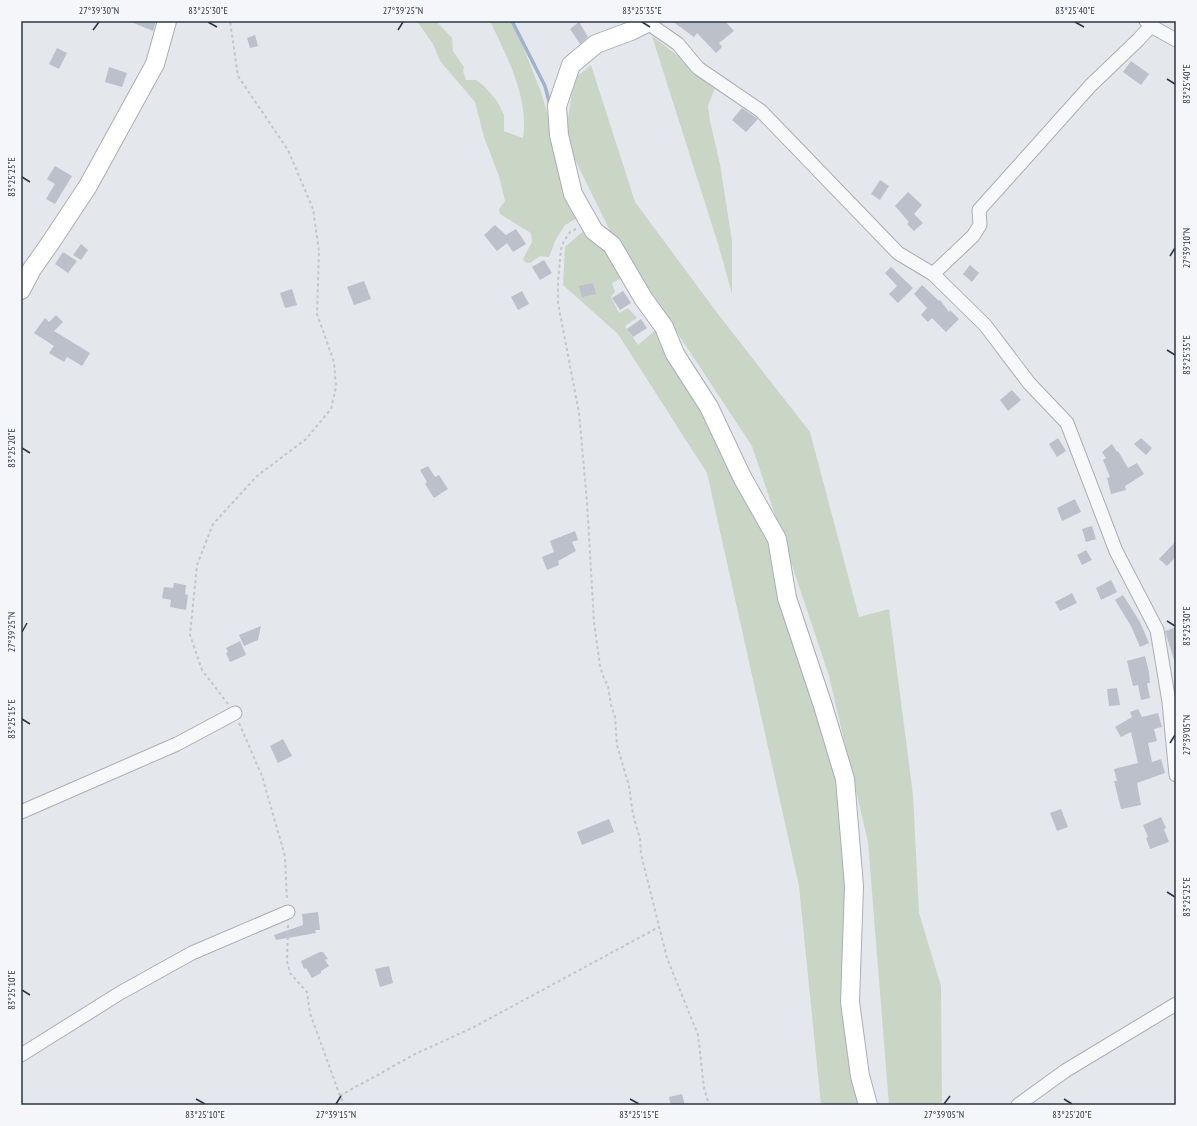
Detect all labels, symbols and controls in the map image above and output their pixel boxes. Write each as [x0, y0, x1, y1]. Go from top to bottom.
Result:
text: 27°39'30"N [79, 4, 119, 17]
text: 83°25'30"E [188, 4, 228, 17]
text: 27°39'25"N [383, 4, 423, 17]
text: 83°25'35"E [622, 4, 662, 17]
text: 83°25'40"E [1055, 4, 1095, 17]
text: 83°25'40"E [1180, 64, 1193, 104]
text: 83°25'25"E [5, 157, 18, 197]
text: 27°39'10"N [1180, 228, 1193, 268]
text: 83°25'35"E [1180, 335, 1193, 375]
text: 83°25'20"E [5, 428, 18, 468]
text: 83°25'30"E [1180, 606, 1193, 646]
text: 27°39'25"N [5, 612, 18, 652]
text: 83°25'15"E [5, 699, 18, 739]
text: 27°39'05"N [1180, 715, 1193, 755]
text: 83°25'25"E [1180, 877, 1193, 917]
text: 83°25'10"E [5, 970, 18, 1010]
text: 83°25'10"E [185, 1108, 225, 1121]
text: 27°39'15"N [316, 1108, 356, 1121]
text: 83°25'15"E [619, 1108, 659, 1121]
text: 27°39'05"N [924, 1108, 964, 1121]
text: 83°25'20"E [1052, 1108, 1092, 1121]

